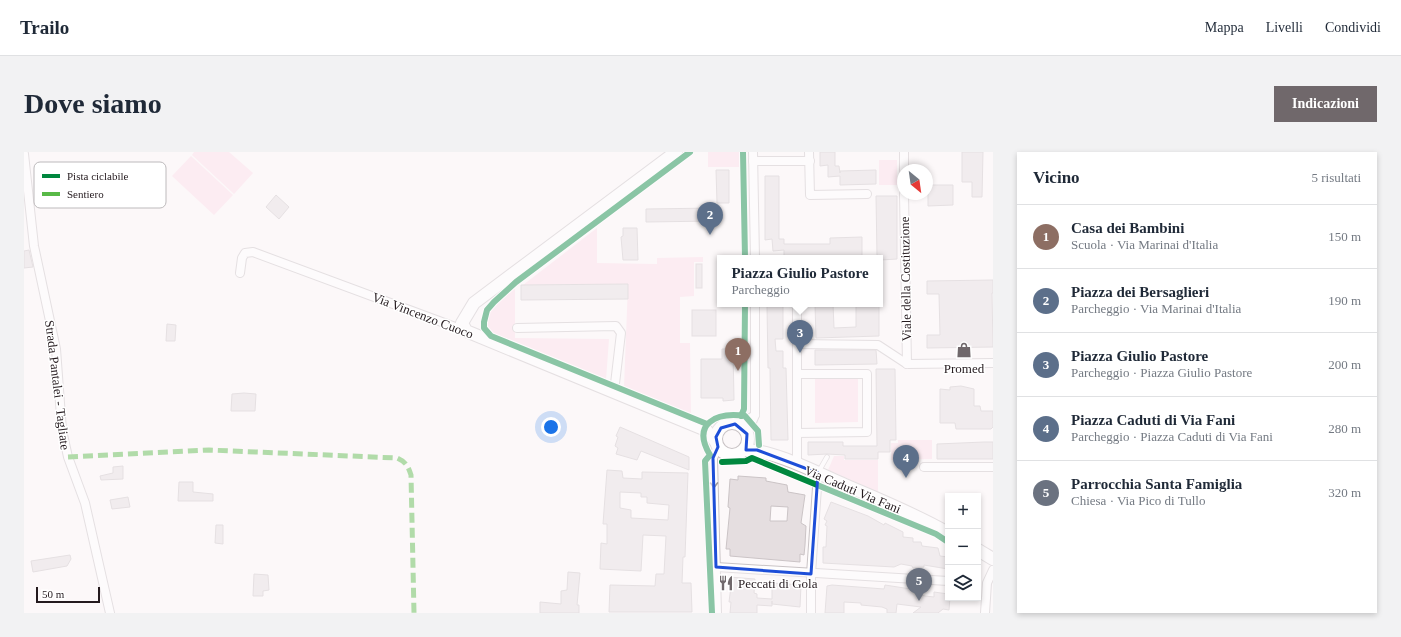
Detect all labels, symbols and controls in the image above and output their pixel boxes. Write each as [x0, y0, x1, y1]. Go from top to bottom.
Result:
text: Trailo [20, 17, 69, 38]
text: Mappa [1205, 20, 1244, 35]
text: Livelli [1266, 20, 1303, 35]
text: Condividi [1325, 20, 1381, 35]
button: Indicazioni [1274, 86, 1377, 122]
text: Dove siamo [24, 88, 162, 119]
legend [34, 162, 166, 208]
north arrow [897, 164, 933, 200]
text: Vicino [1033, 168, 1080, 187]
text: Pista ciclabile [67, 170, 129, 182]
text: 5 risultati [1312, 170, 1361, 185]
text: Sentiero [67, 188, 104, 200]
pin: 2 [697, 202, 723, 235]
street label: Viale della Costituzione [897, 216, 914, 342]
text: Casa dei Bambini [1071, 220, 1184, 236]
text: 1 [1043, 229, 1049, 244]
text: 150 m [1328, 229, 1361, 244]
text: Scuola · Via Marinai d'Italia [1071, 237, 1218, 252]
popup [717, 255, 883, 307]
text: Piazza Giulio Pastore [731, 265, 869, 281]
text: Parcheggio [731, 282, 790, 297]
text: Piazza dei Bersaglieri [1071, 284, 1209, 300]
street label: Via Vincenzo Cuoco [370, 289, 476, 342]
text: 2 [1043, 293, 1049, 308]
text: 190 m [1328, 293, 1361, 308]
text: Parcheggio · Via Marinai d'Italia [1071, 301, 1241, 316]
street label: Strada Pantalei - Tagliate [42, 319, 73, 451]
pin: 3 [787, 320, 813, 353]
pin: 1 [725, 338, 751, 371]
shop icon: Promed [955, 341, 973, 359]
text: Piazza Giulio Pastore [1071, 348, 1208, 364]
text: 3 [1043, 357, 1049, 372]
text: 200 m [1328, 357, 1361, 372]
place label: Promed [944, 361, 985, 376]
text: Parcheggio · Piazza Giulio Pastore [1071, 365, 1252, 380]
text: Piazza Caduti di Via Fani [1071, 412, 1235, 428]
your location [541, 417, 561, 437]
text: 4 [1043, 421, 1049, 436]
text: 280 m [1328, 421, 1361, 436]
text: Parcheggio · Piazza Caduti di Via Fani [1071, 429, 1273, 444]
pin: 4 [893, 445, 919, 478]
street label: Via Caduti Via Fani [802, 462, 904, 517]
text: Parrocchia Santa Famiglia [1071, 476, 1242, 492]
one-way arrow [710, 482, 718, 488]
text: 5 [1043, 485, 1049, 500]
text: 320 m [1328, 485, 1361, 500]
map controls [945, 493, 981, 601]
button: + [945, 493, 981, 529]
text: Chiesa · Via Pico di Tullo [1071, 493, 1205, 508]
button: − [945, 529, 981, 565]
button: layers [945, 565, 981, 601]
pin: 5 [906, 568, 932, 601]
restaurant icon: Peccati di Gola [717, 574, 735, 592]
place label: Peccati di Gola [738, 576, 818, 591]
scale bar [36, 585, 100, 604]
text: 50 m [42, 588, 64, 600]

